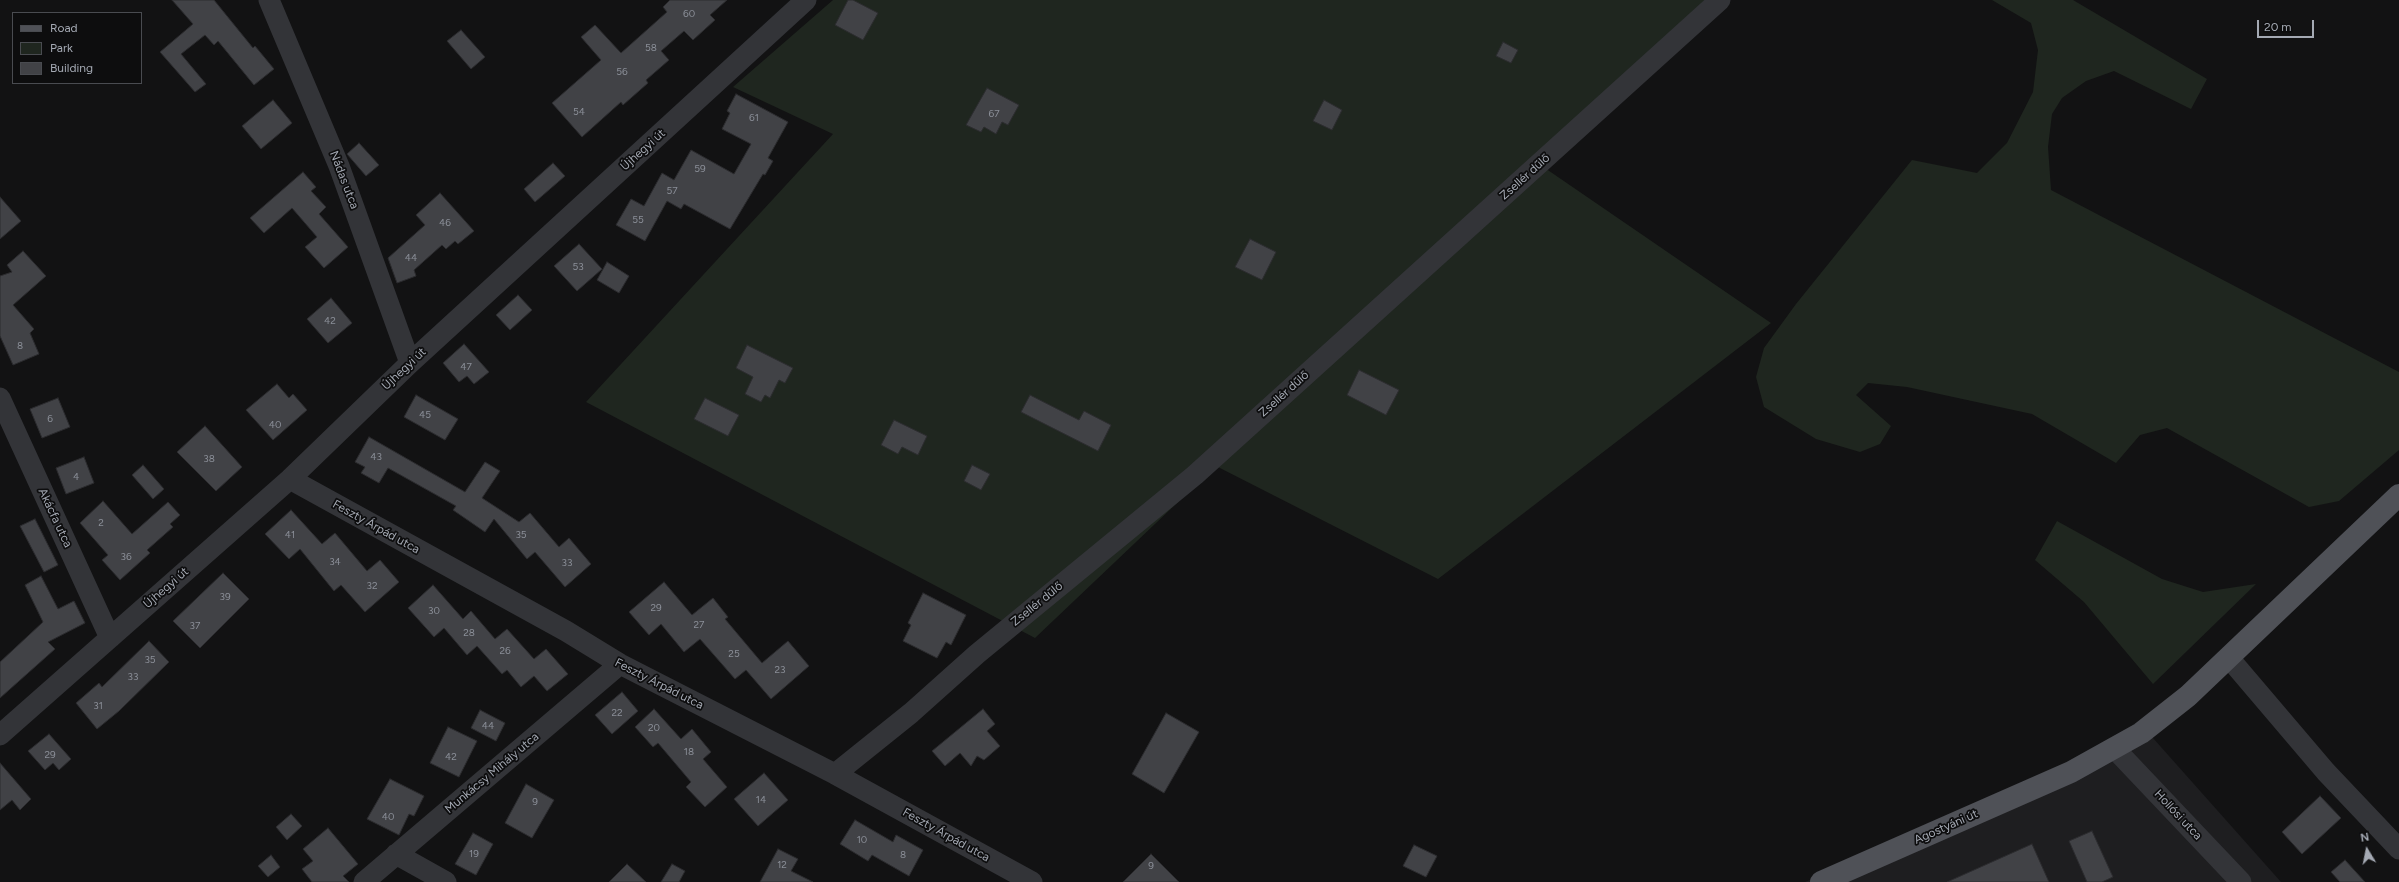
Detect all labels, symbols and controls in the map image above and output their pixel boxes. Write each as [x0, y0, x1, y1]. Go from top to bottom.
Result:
house number: 60 [683, 8, 695, 20]
legend [12, 12, 142, 84]
scale bar [2259, 12, 2316, 38]
text: 20 m [2264, 20, 2292, 34]
text: Road [50, 21, 78, 35]
text: Park [50, 41, 73, 55]
house number: 58 [645, 42, 657, 54]
text: Building [50, 61, 93, 75]
house number: 56 [616, 66, 628, 78]
house number: 54 [573, 106, 585, 118]
house number: 67 [988, 108, 1000, 120]
house number: 61 [749, 112, 759, 124]
street label: Újhegyi út [618, 126, 668, 174]
street label: Nádas utca [326, 149, 362, 211]
street label: Zsellér dűlő [1497, 151, 1553, 203]
house number: 59 [694, 163, 706, 175]
house number: 57 [666, 185, 678, 197]
house number: 55 [632, 214, 644, 226]
house number: 46 [439, 217, 451, 229]
house number: 44 [405, 252, 417, 264]
house number: 53 [572, 261, 584, 273]
house number: 42 [324, 315, 336, 327]
house number: 8 [17, 340, 23, 352]
street label: Újhegyi út [379, 345, 429, 393]
house number: 47 [460, 361, 472, 373]
street label: Zsellér dűlő [1256, 368, 1312, 420]
house number: 45 [419, 409, 431, 421]
house number: 6 [47, 413, 53, 425]
house number: 40 [269, 419, 281, 431]
house number: 43 [370, 451, 382, 463]
house number: 38 [203, 453, 215, 465]
house number: 4 [73, 471, 79, 483]
street label: Akácfa utca [35, 486, 75, 550]
street label: Feszty Árpád utca [330, 497, 422, 557]
house number: 2 [98, 517, 104, 529]
house number: 41 [285, 529, 295, 541]
house number: 35 [515, 529, 527, 541]
house number: 36 [120, 551, 132, 563]
house number: 34 [329, 556, 341, 568]
house number: 33 [562, 557, 572, 569]
street label: Újhegyi út [140, 564, 192, 612]
street label: Zsellér dűlő [1008, 579, 1066, 629]
house number: 32 [366, 580, 378, 592]
house number: 39 [219, 591, 231, 603]
house number: 29 [650, 602, 662, 614]
house number: 30 [428, 605, 440, 617]
house number: 27 [694, 619, 704, 631]
house number: 37 [190, 620, 200, 632]
house number: 28 [463, 627, 475, 639]
house number: 26 [499, 645, 511, 657]
house number: 25 [728, 648, 740, 660]
house number: 35 [144, 654, 156, 666]
street label: Feszty Árpád utca [612, 655, 706, 713]
house number: 23 [774, 664, 786, 676]
house number: 33 [128, 671, 138, 683]
house number: 31 [93, 700, 103, 712]
house number: 22 [611, 707, 623, 719]
house number: 44 [482, 720, 494, 732]
house number: 20 [648, 722, 660, 734]
street label: Munkácsy Mihály utca [442, 730, 542, 816]
house number: 18 [684, 746, 694, 758]
house number: 29 [44, 749, 56, 761]
house number: 42 [445, 751, 457, 763]
street label: Hollósi utca [2151, 787, 2205, 843]
house number: 14 [756, 794, 766, 806]
house number: 9 [532, 796, 538, 808]
street label: Feszty Árpád utca [900, 805, 992, 865]
street label: Agostyáni út [1912, 807, 1980, 847]
house number: 40 [382, 811, 394, 823]
north arrow [2347, 830, 2387, 870]
text: N [2359, 831, 2370, 845]
house number: 10 [857, 834, 867, 846]
house number: 19 [469, 848, 479, 860]
house number: 8 [900, 849, 906, 861]
house number: 12 [777, 859, 787, 871]
house number: 9 [1148, 860, 1154, 872]

